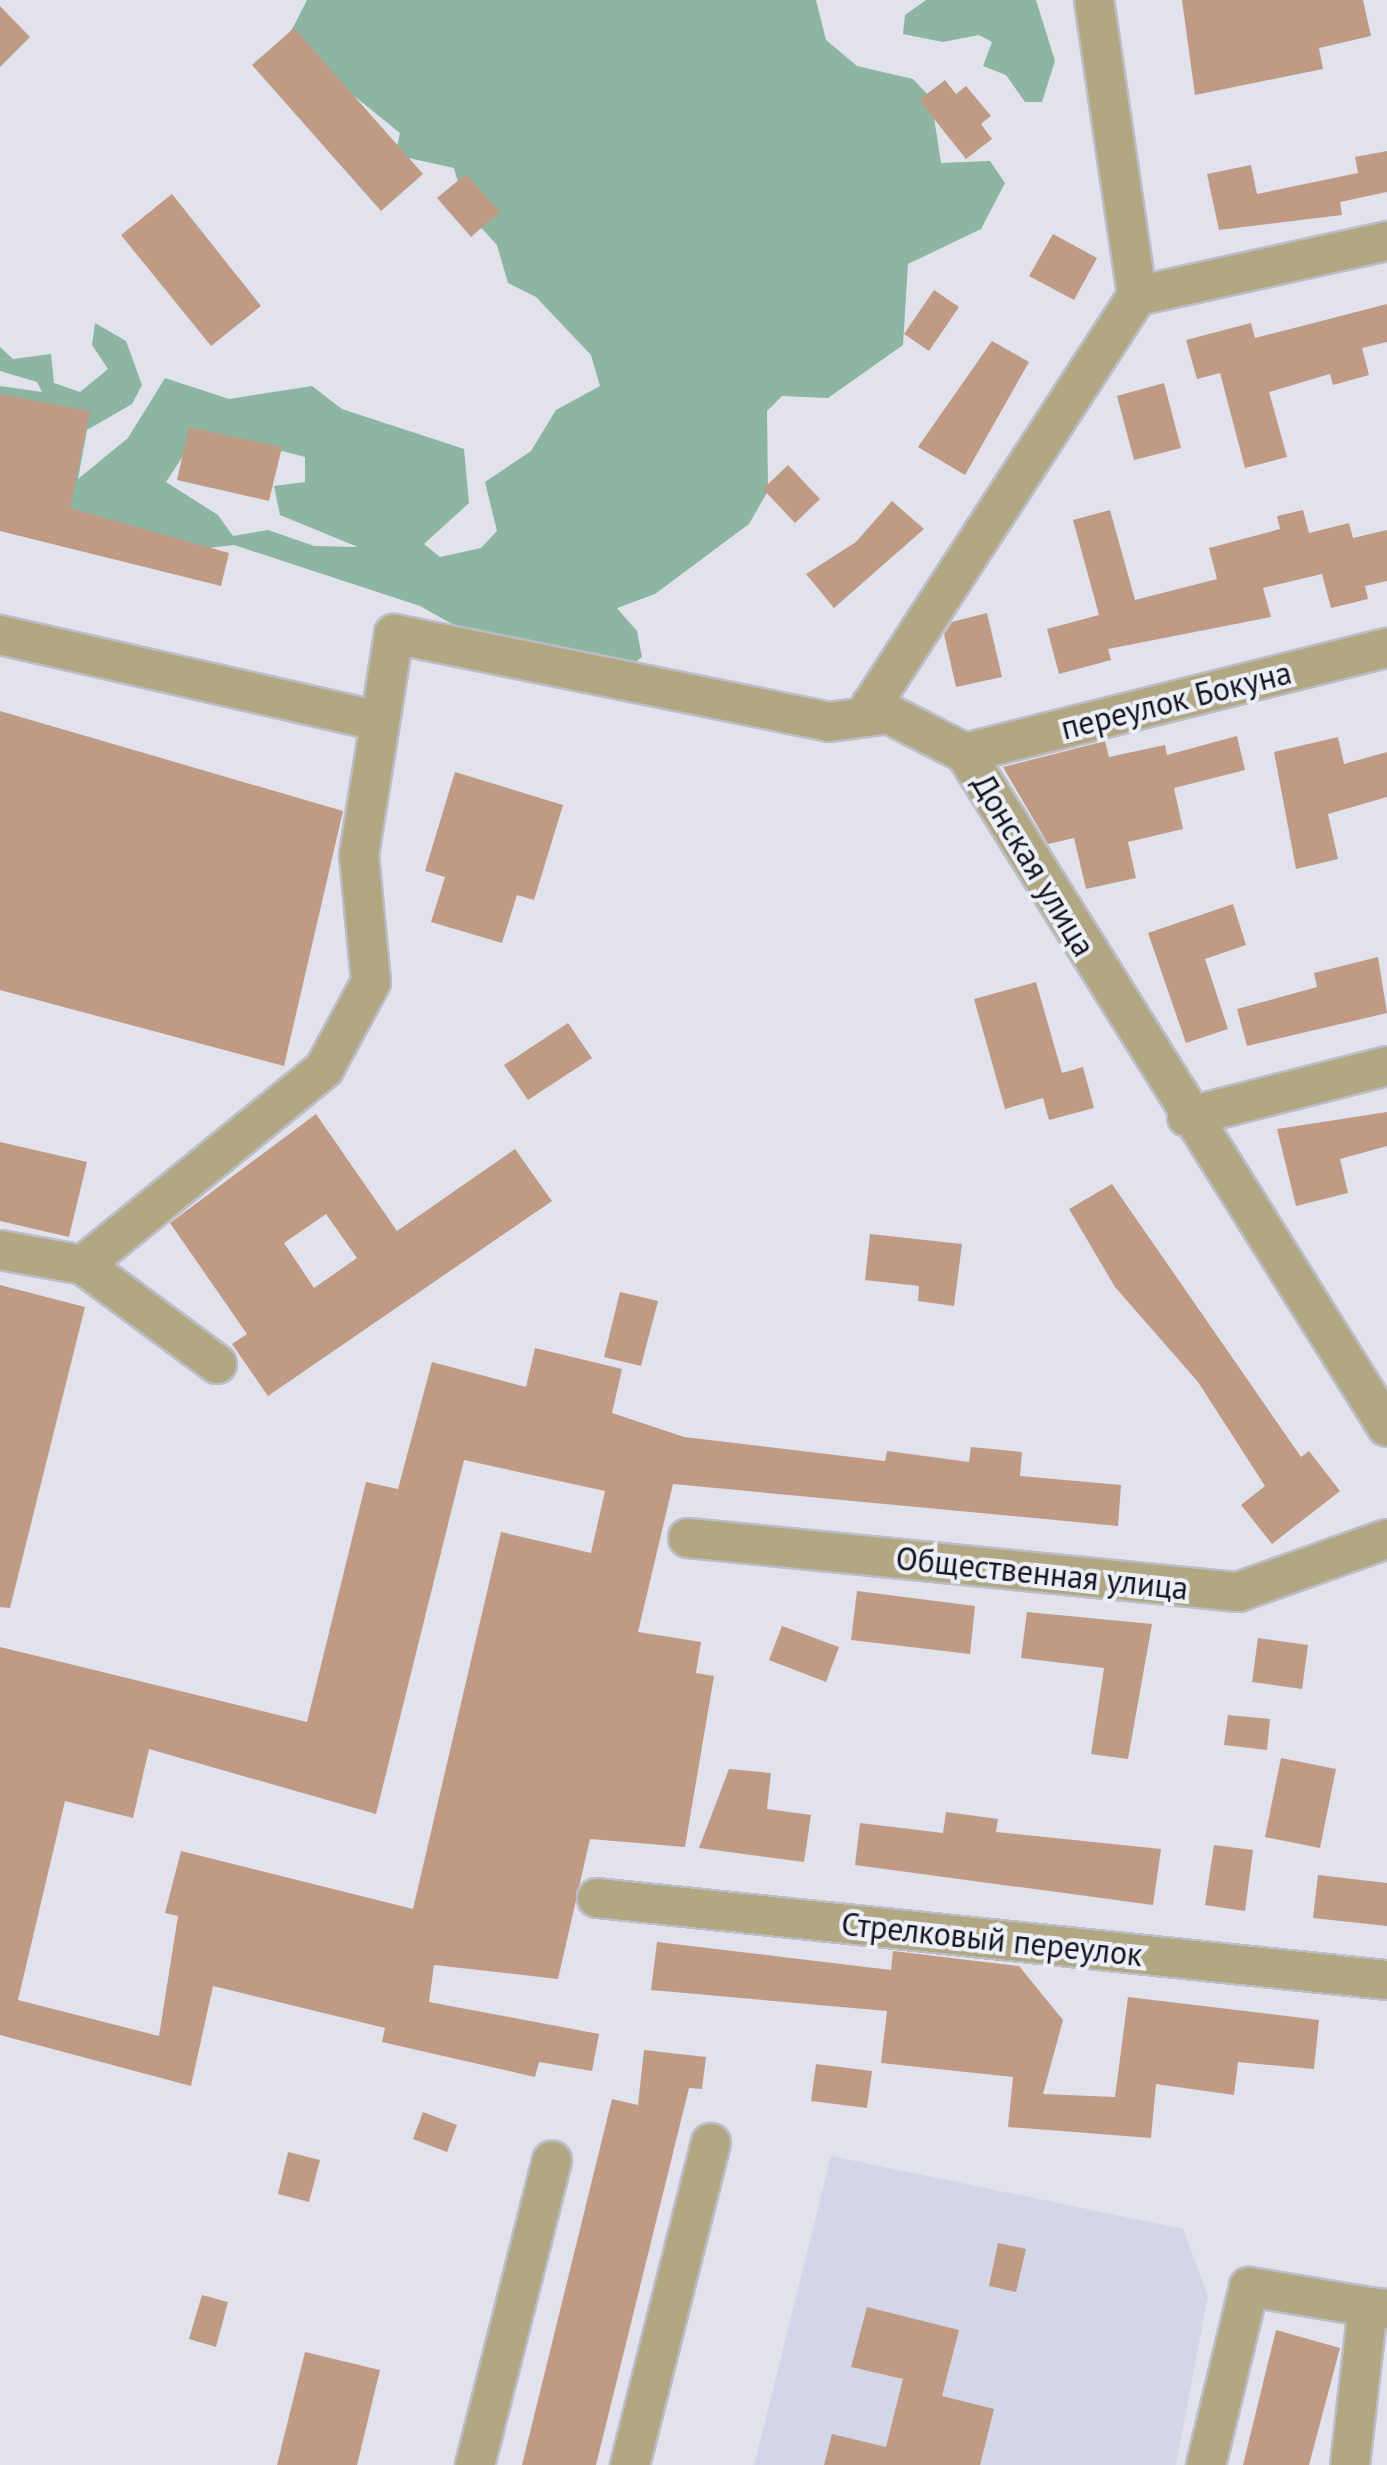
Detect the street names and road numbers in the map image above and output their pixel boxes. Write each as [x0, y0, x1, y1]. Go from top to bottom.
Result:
street label: переулок Бокуна [1057, 653, 1295, 747]
street label: Донская улица [965, 767, 1103, 963]
street label: Общественная улица [894, 1539, 1190, 1607]
street label: Стрелковый переулок [840, 1904, 1144, 1974]

